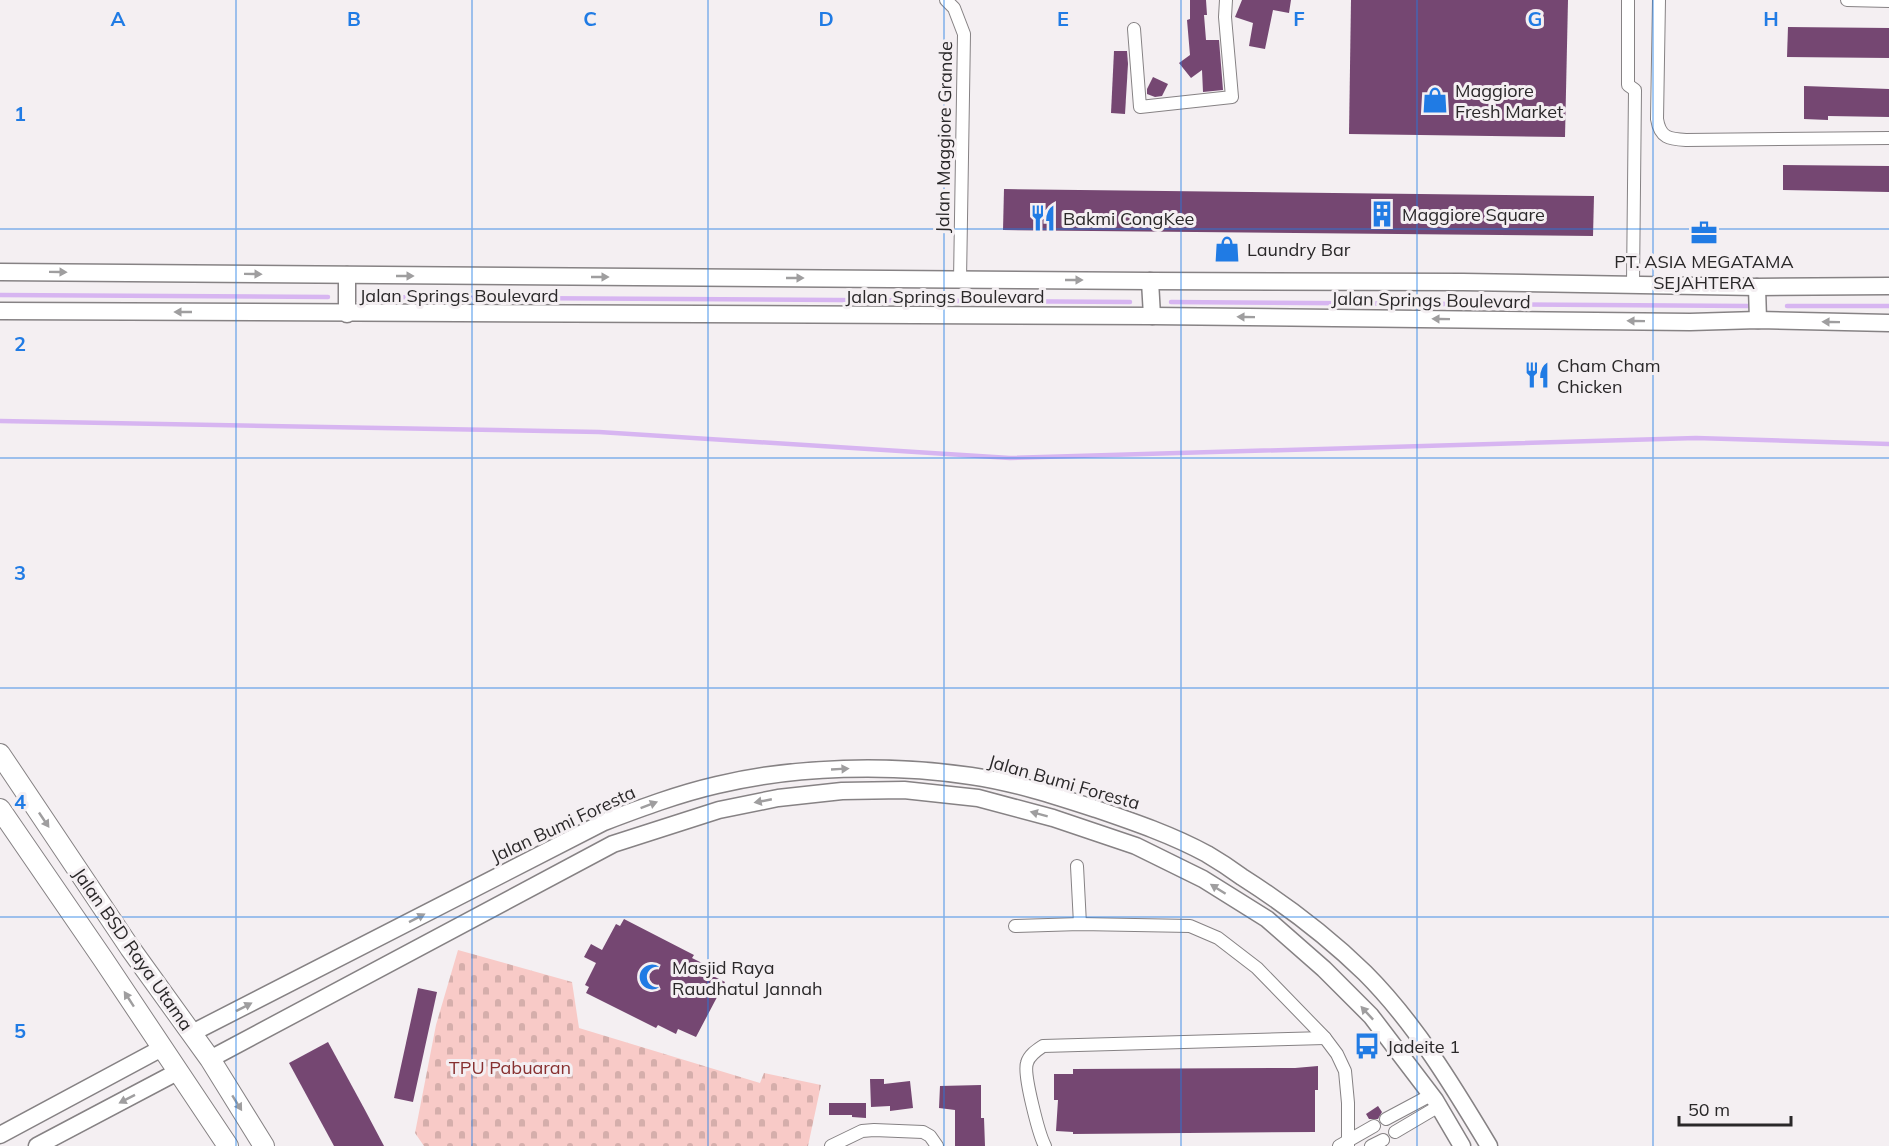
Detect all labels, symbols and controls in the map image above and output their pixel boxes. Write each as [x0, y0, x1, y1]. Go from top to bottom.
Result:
text: A [111, 6, 126, 31]
text: B [347, 6, 361, 31]
text: C [583, 6, 597, 31]
text: D [818, 6, 834, 31]
text: E [1057, 6, 1069, 31]
text: F [1293, 6, 1305, 31]
text: G [1528, 6, 1542, 31]
text: H [1763, 6, 1779, 31]
street label: Jalan Maggiore Grande [931, 41, 957, 233]
place label: Maggiore Fresh Market [1455, 79, 1563, 123]
shop icon: Maggiore Fresh Market [1420, 85, 1450, 115]
text: 1 [14, 101, 26, 126]
building icon: Maggiore Square [1367, 199, 1397, 229]
restaurant icon: Bakmi CongKee [1028, 203, 1058, 233]
place label: Maggiore Square [1402, 203, 1545, 226]
place label: Bakmi CongKee [1063, 207, 1194, 230]
office icon: PT. ASIA MEGATAMA SEJAHTERA [1689, 218, 1719, 248]
shop icon: Laundry Bar [1212, 234, 1242, 264]
place label: Laundry Bar [1247, 238, 1351, 261]
place label: PT. ASIA MEGATAMA SEJAHTERA [1614, 250, 1794, 294]
one-way arrow [49, 267, 68, 277]
one-way arrow [244, 269, 263, 279]
one-way arrow [396, 271, 415, 281]
one-way arrow [591, 272, 610, 282]
one-way arrow [786, 274, 805, 283]
one-way arrow [1065, 276, 1084, 285]
street label: Jalan Springs Boulevard [359, 284, 559, 307]
street label: Jalan Springs Boulevard [845, 285, 1045, 308]
street label: Jalan Springs Boulevard [1331, 287, 1531, 313]
one-way arrow [174, 308, 193, 317]
one-way arrow [1236, 313, 1255, 322]
one-way arrow [1431, 315, 1450, 324]
one-way arrow [1626, 317, 1645, 326]
one-way arrow [1821, 317, 1840, 327]
text: 2 [14, 331, 26, 356]
place label: Cham Cham Chicken [1557, 354, 1661, 398]
restaurant icon: Cham Cham Chicken [1522, 360, 1552, 390]
text: 3 [14, 560, 26, 585]
street label: Jalan Bumi Foresta [986, 749, 1142, 815]
one-way arrow [830, 765, 849, 774]
street label: Jalan Bumi Foresta [487, 780, 639, 868]
text: 4 [14, 789, 26, 814]
one-way arrow [753, 797, 772, 806]
one-way arrow [640, 800, 658, 809]
one-way arrow [1030, 809, 1048, 818]
one-way arrow [39, 812, 50, 828]
street label: Jalan BSD Raya Utama [68, 863, 198, 1035]
one-way arrow [1210, 884, 1226, 895]
one-way arrow [409, 913, 426, 923]
place label: Masjid Raya Raudhatul Jannah [672, 956, 823, 1000]
mosque icon: Masjid Raya Raudhatul Jannah [637, 962, 667, 992]
one-way arrow [124, 991, 135, 1007]
one-way arrow [235, 1002, 252, 1012]
one-way arrow [1360, 1006, 1374, 1021]
text: 5 [14, 1018, 26, 1043]
bus stop icon: Jadeite 1 [1352, 1031, 1382, 1061]
place label: Jadeite 1 [1387, 1035, 1460, 1058]
park label: TPU Pabuaran [449, 1056, 571, 1079]
scale bar [1679, 1089, 1792, 1127]
one-way arrow [119, 1094, 136, 1104]
one-way arrow [232, 1095, 243, 1111]
text: 50 m [1688, 1098, 1730, 1121]

